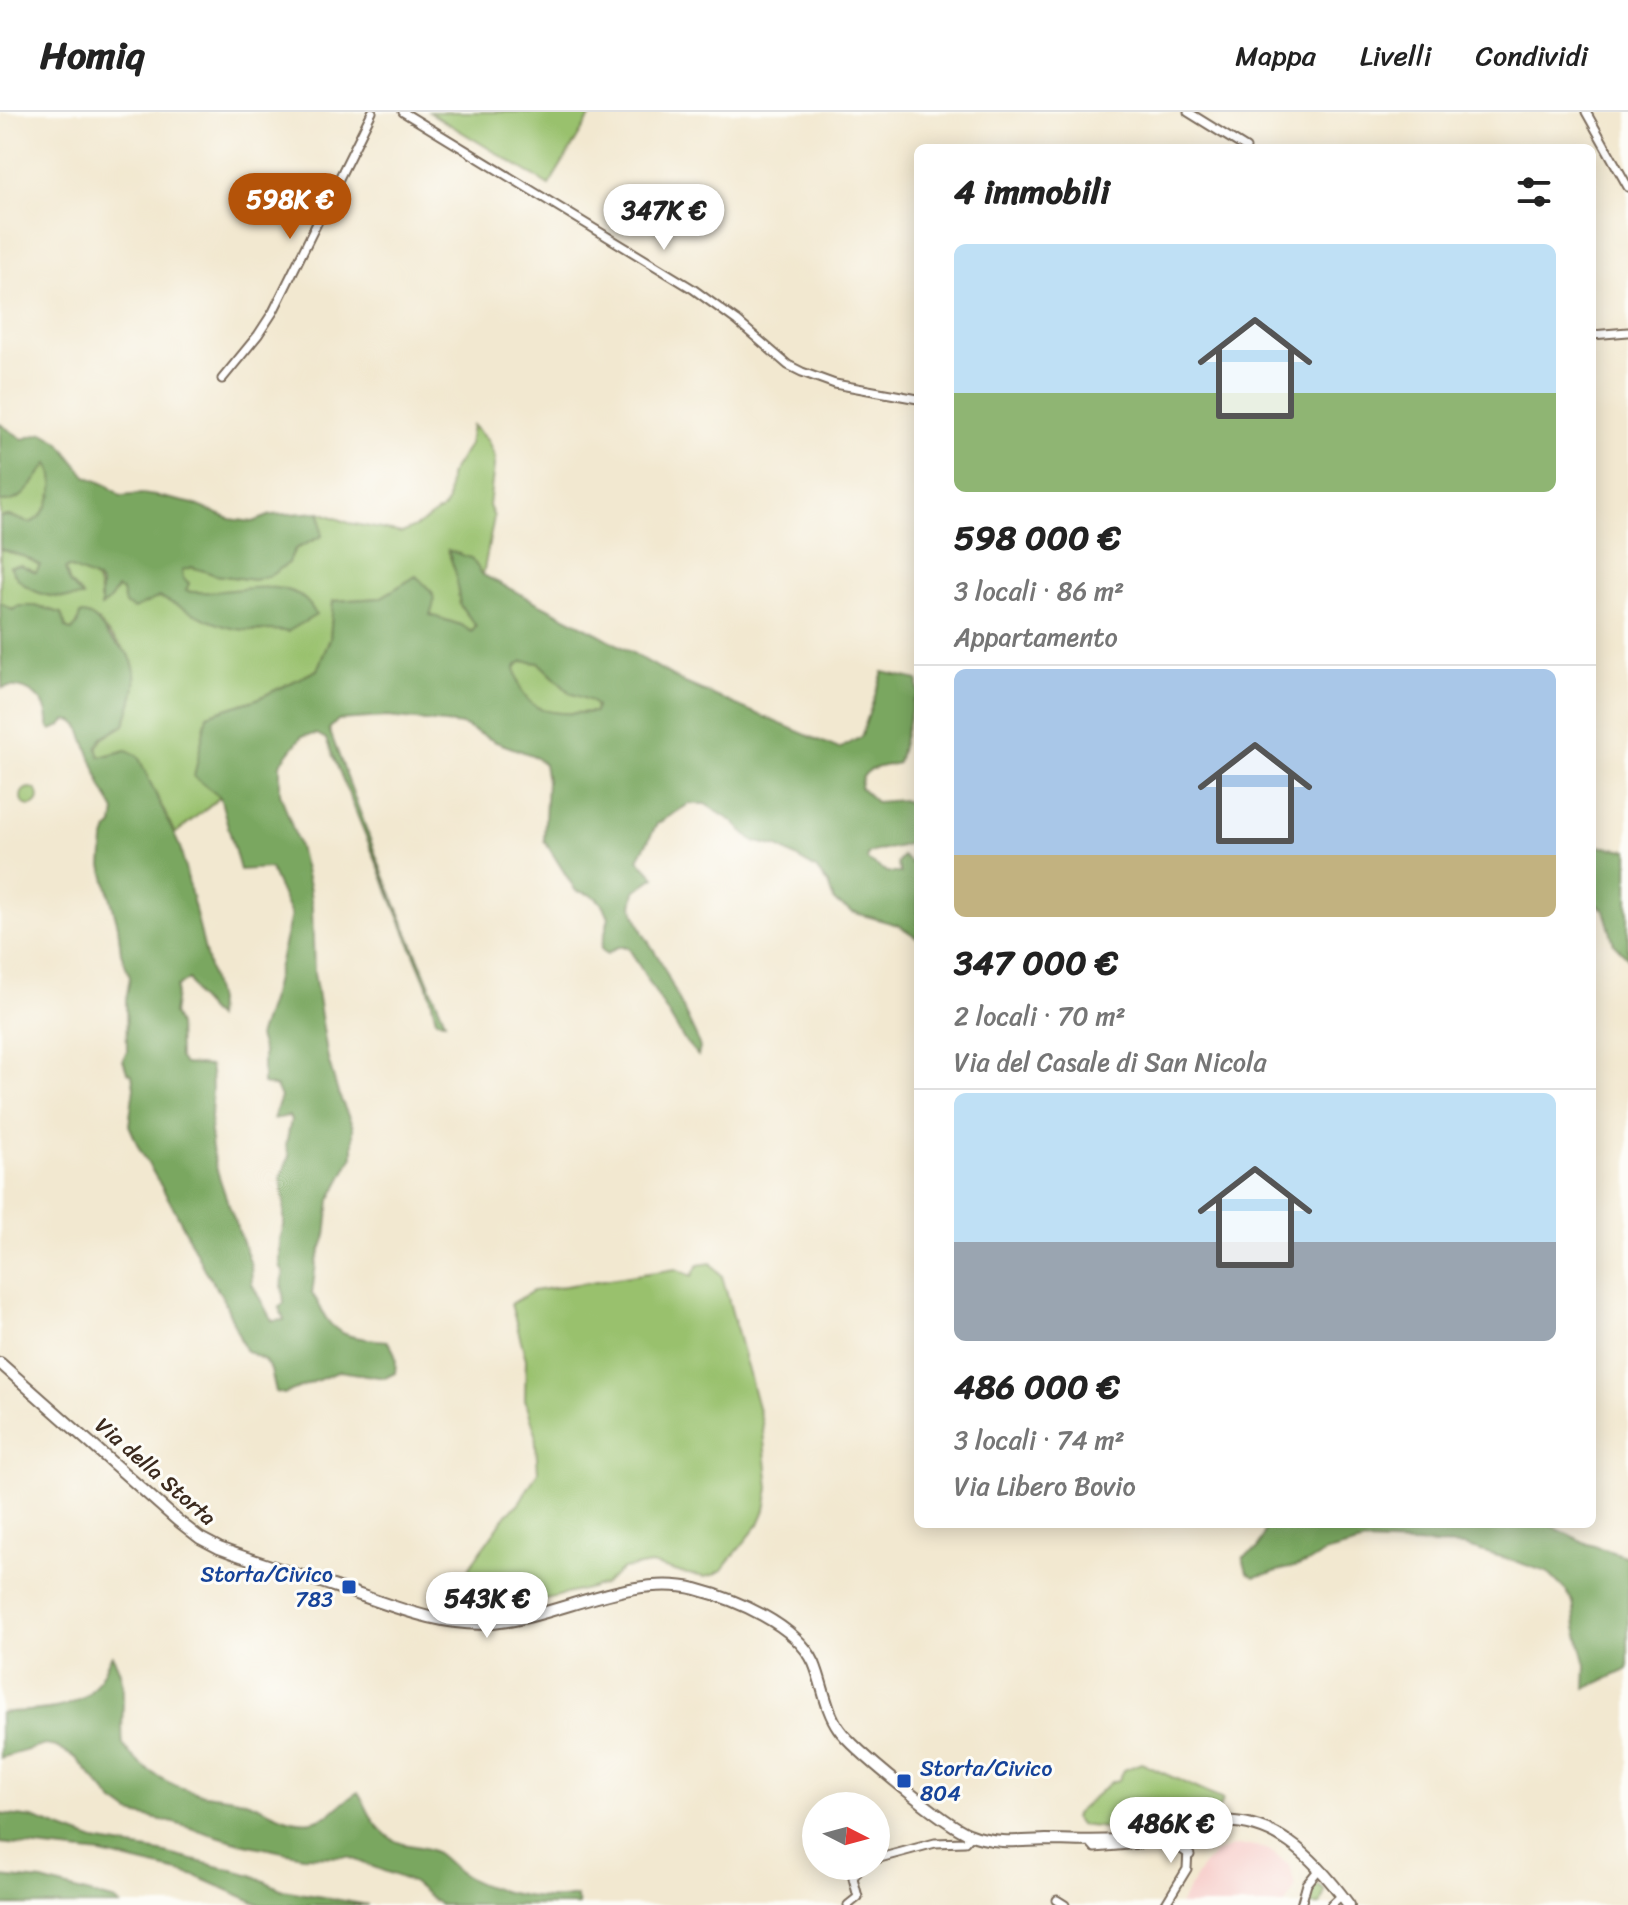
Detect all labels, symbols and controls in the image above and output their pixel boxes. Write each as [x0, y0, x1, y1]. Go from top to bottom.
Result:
text: Homiq [40, 22, 144, 89]
text: Mappa [1235, 31, 1316, 80]
text: Livelli [1360, 31, 1431, 80]
text: Condividi [1475, 31, 1588, 80]
text: 4 immobili [954, 162, 1110, 222]
icon: filters [1512, 170, 1556, 214]
pin: 598K € [225, 173, 355, 241]
text: 598K € [246, 176, 334, 222]
pin: 347K € [599, 184, 729, 252]
text: 347K € [621, 187, 707, 233]
icon: home [1183, 296, 1327, 440]
text: 598 000 € [954, 508, 1121, 568]
text: 3 locali · 86 m² [954, 568, 1124, 614]
text: Appartamento [954, 614, 1118, 660]
icon: home [1183, 721, 1327, 865]
text: 347 000 € [954, 933, 1118, 993]
text: 2 locali · 70 m² [954, 993, 1126, 1039]
text: Via del Casale di San Nicola [954, 1039, 1267, 1085]
icon: home [1183, 1145, 1327, 1289]
text: 486 000 € [954, 1357, 1120, 1417]
street label: Via della Storta [86, 1407, 225, 1536]
text: 3 locali · 74 m² [954, 1417, 1125, 1463]
text: Via Libero Bovio [954, 1463, 1136, 1509]
place label: Storta/Civico 783 [201, 1555, 333, 1619]
pin: 543K € [422, 1572, 552, 1640]
text: 543K € [444, 1575, 530, 1621]
marker: Storta/Civico 783 [340, 1578, 358, 1596]
place label: Storta/Civico 804 [920, 1749, 1053, 1813]
marker: Storta/Civico 804 [895, 1772, 913, 1790]
north arrow [802, 1792, 890, 1880]
map controls [802, 1792, 890, 1880]
pin: 486K € [1106, 1797, 1236, 1865]
text: 486K € [1128, 1800, 1214, 1846]

